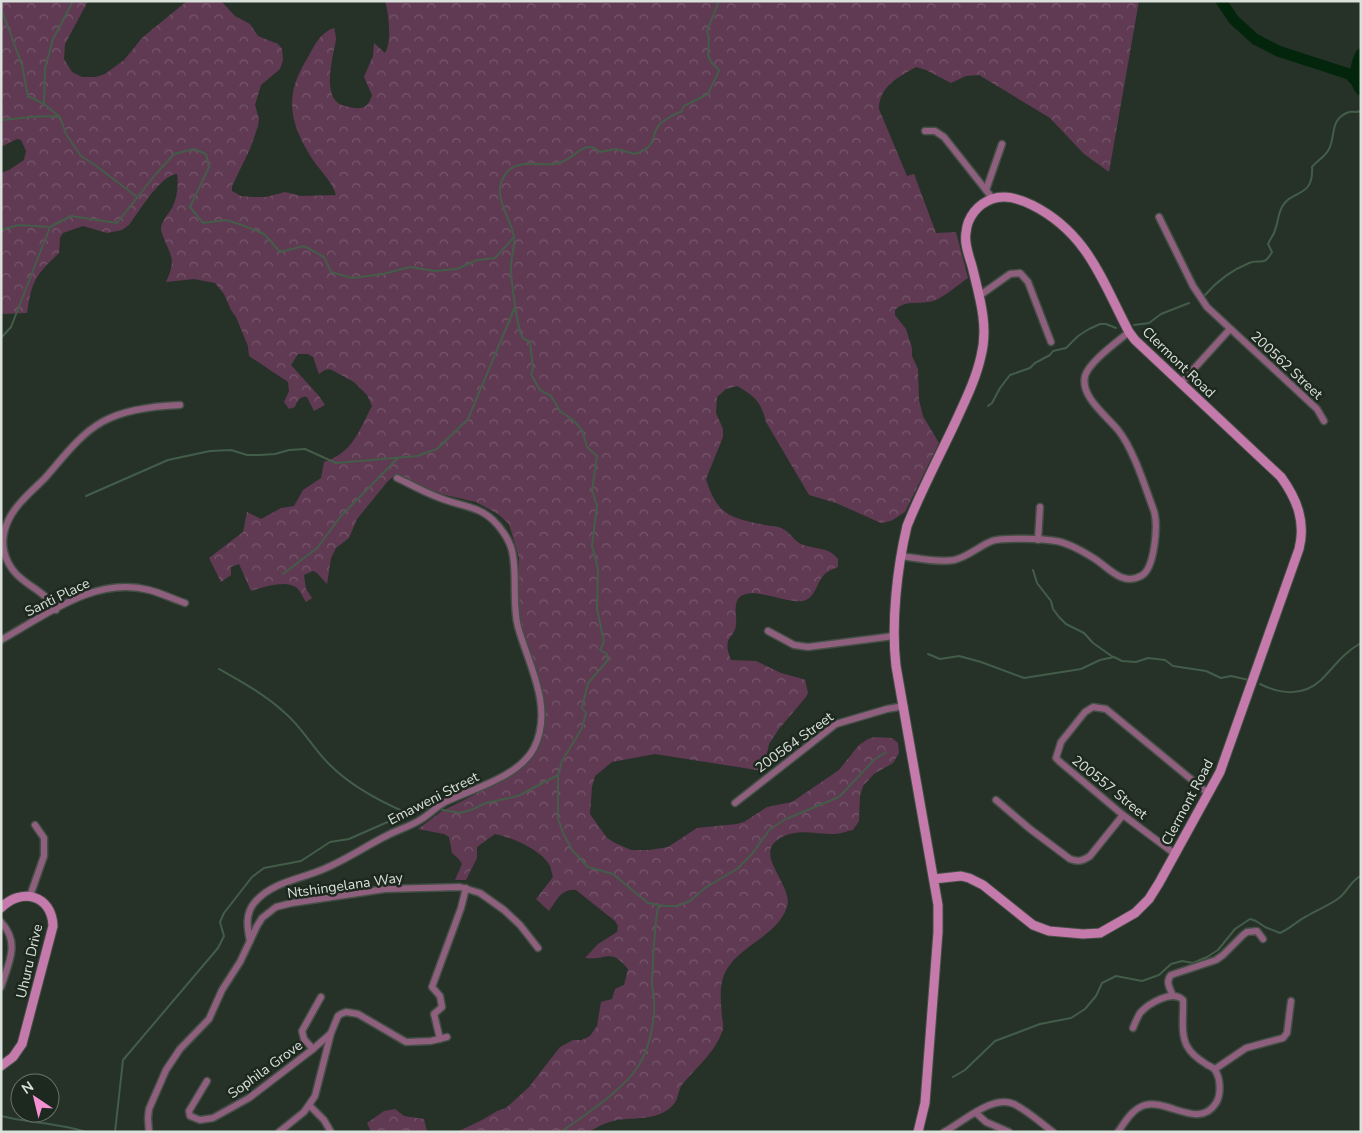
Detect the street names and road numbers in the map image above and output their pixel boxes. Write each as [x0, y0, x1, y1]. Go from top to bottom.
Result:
street label: Clermont Road [1138, 323, 1219, 402]
street label: 200562 Street [1246, 327, 1327, 404]
street label: Santi Place [22, 574, 93, 621]
street label: 200564 Street [751, 708, 837, 777]
street label: 200557 Street [1068, 751, 1152, 824]
street label: Clermont Road [1157, 756, 1218, 849]
street label: Emaweni Street [385, 767, 482, 830]
street label: Ntshingelana Way [286, 868, 405, 903]
street label: Uhuru Drive [12, 922, 47, 1000]
street label: Sophila Grove [224, 1036, 307, 1103]

